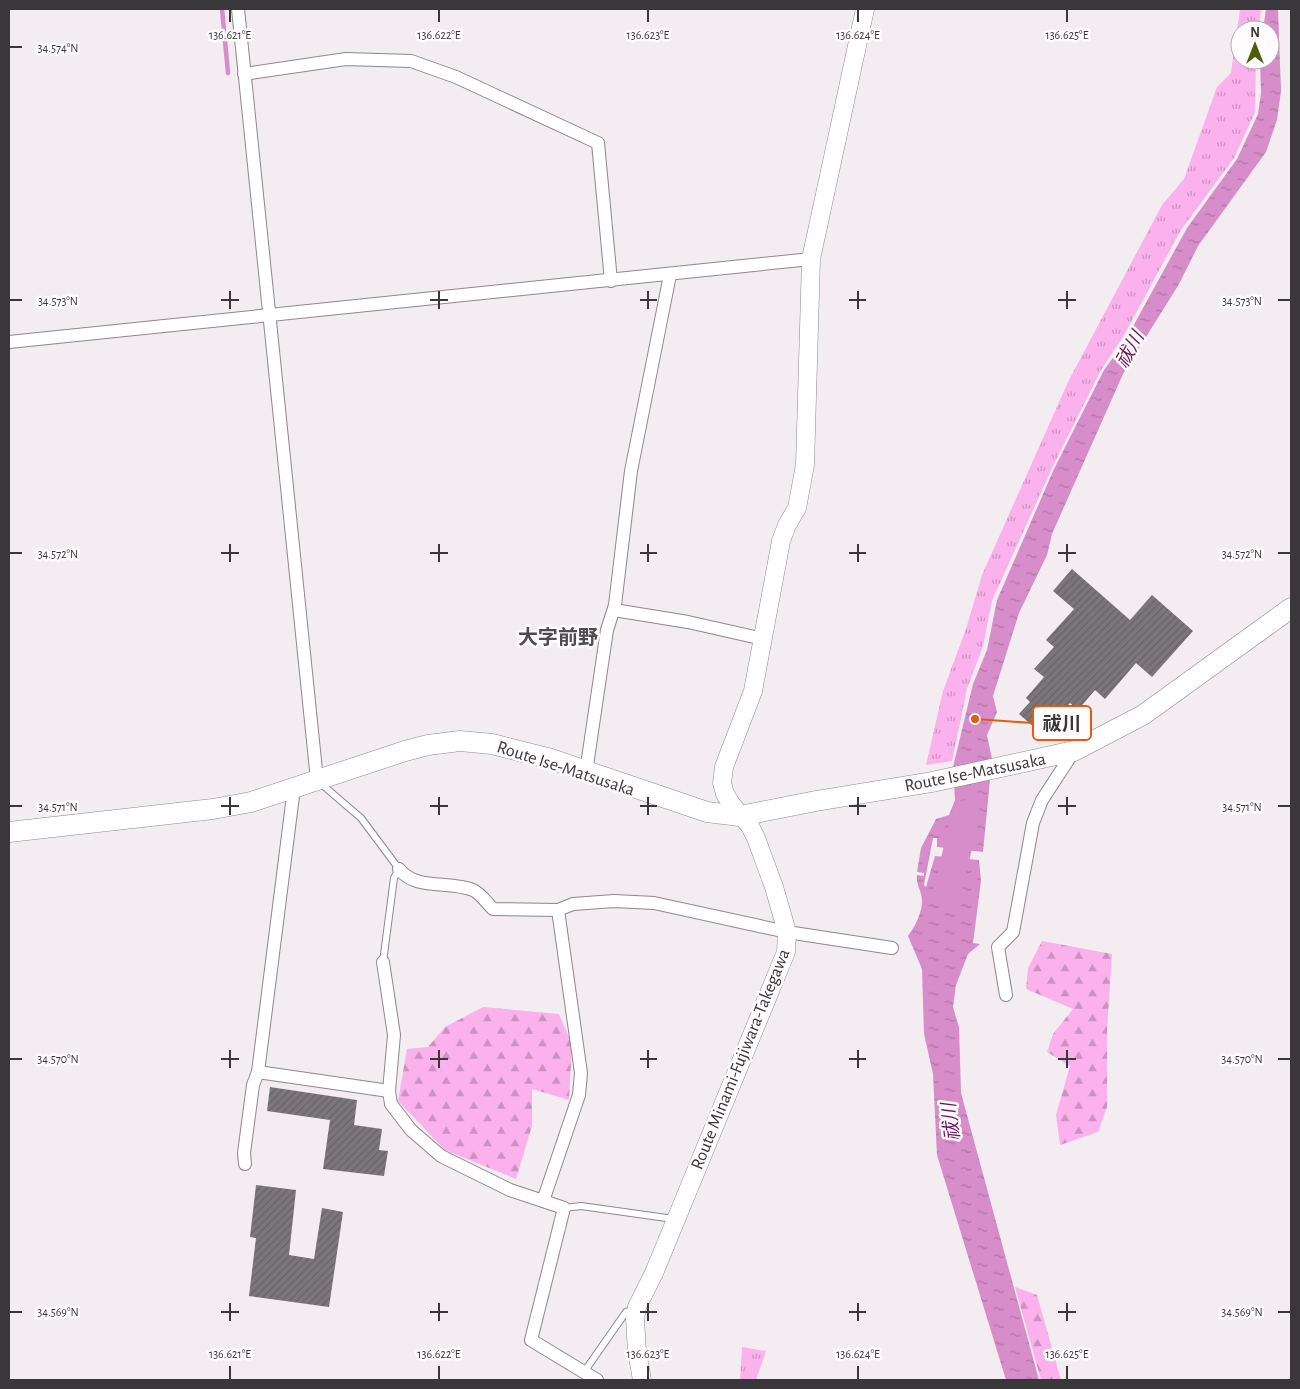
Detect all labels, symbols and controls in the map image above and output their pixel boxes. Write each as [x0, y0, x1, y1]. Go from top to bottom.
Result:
north arrow [1230, 20, 1280, 70]
text: N [1250, 26, 1260, 40]
text: 136.621°E [209, 29, 251, 41]
text: 136.622°E [417, 29, 461, 41]
text: 136.623°E [627, 29, 670, 41]
text: 136.624°E [836, 29, 880, 41]
text: 136.625°E [1046, 29, 1089, 41]
text: 34.574°N [38, 42, 78, 54]
text: 34.573°N [38, 295, 78, 307]
text: 34.573°N [1222, 295, 1262, 307]
water label: 祓川 [1112, 326, 1149, 371]
text: 34.572°N [38, 548, 78, 560]
text: 34.572°N [1222, 548, 1262, 560]
district label: 大字前野 [518, 626, 598, 648]
callout: 祓川 [1033, 706, 1091, 740]
text: 祓川 [1043, 713, 1081, 734]
street label: Route Ise-Matsusaka [495, 738, 637, 800]
street label: Route Ise-Matsusaka [903, 750, 1047, 796]
text: 34.571°N [38, 801, 78, 813]
text: 34.571°N [1222, 801, 1262, 813]
street label: Route Minami-Fujiwara-Takegawa [688, 947, 793, 1172]
text: 34.570°N [37, 1053, 79, 1065]
text: 34.570°N [1221, 1053, 1263, 1065]
water label: 祓川 [939, 1100, 963, 1142]
text: 34.569°N [37, 1306, 79, 1318]
text: 34.569°N [1221, 1306, 1263, 1318]
text: 136.621°E [209, 1348, 251, 1360]
text: 136.622°E [417, 1348, 461, 1360]
text: 136.623°E [627, 1348, 670, 1360]
text: 136.624°E [836, 1348, 880, 1360]
text: 136.625°E [1046, 1348, 1089, 1360]

